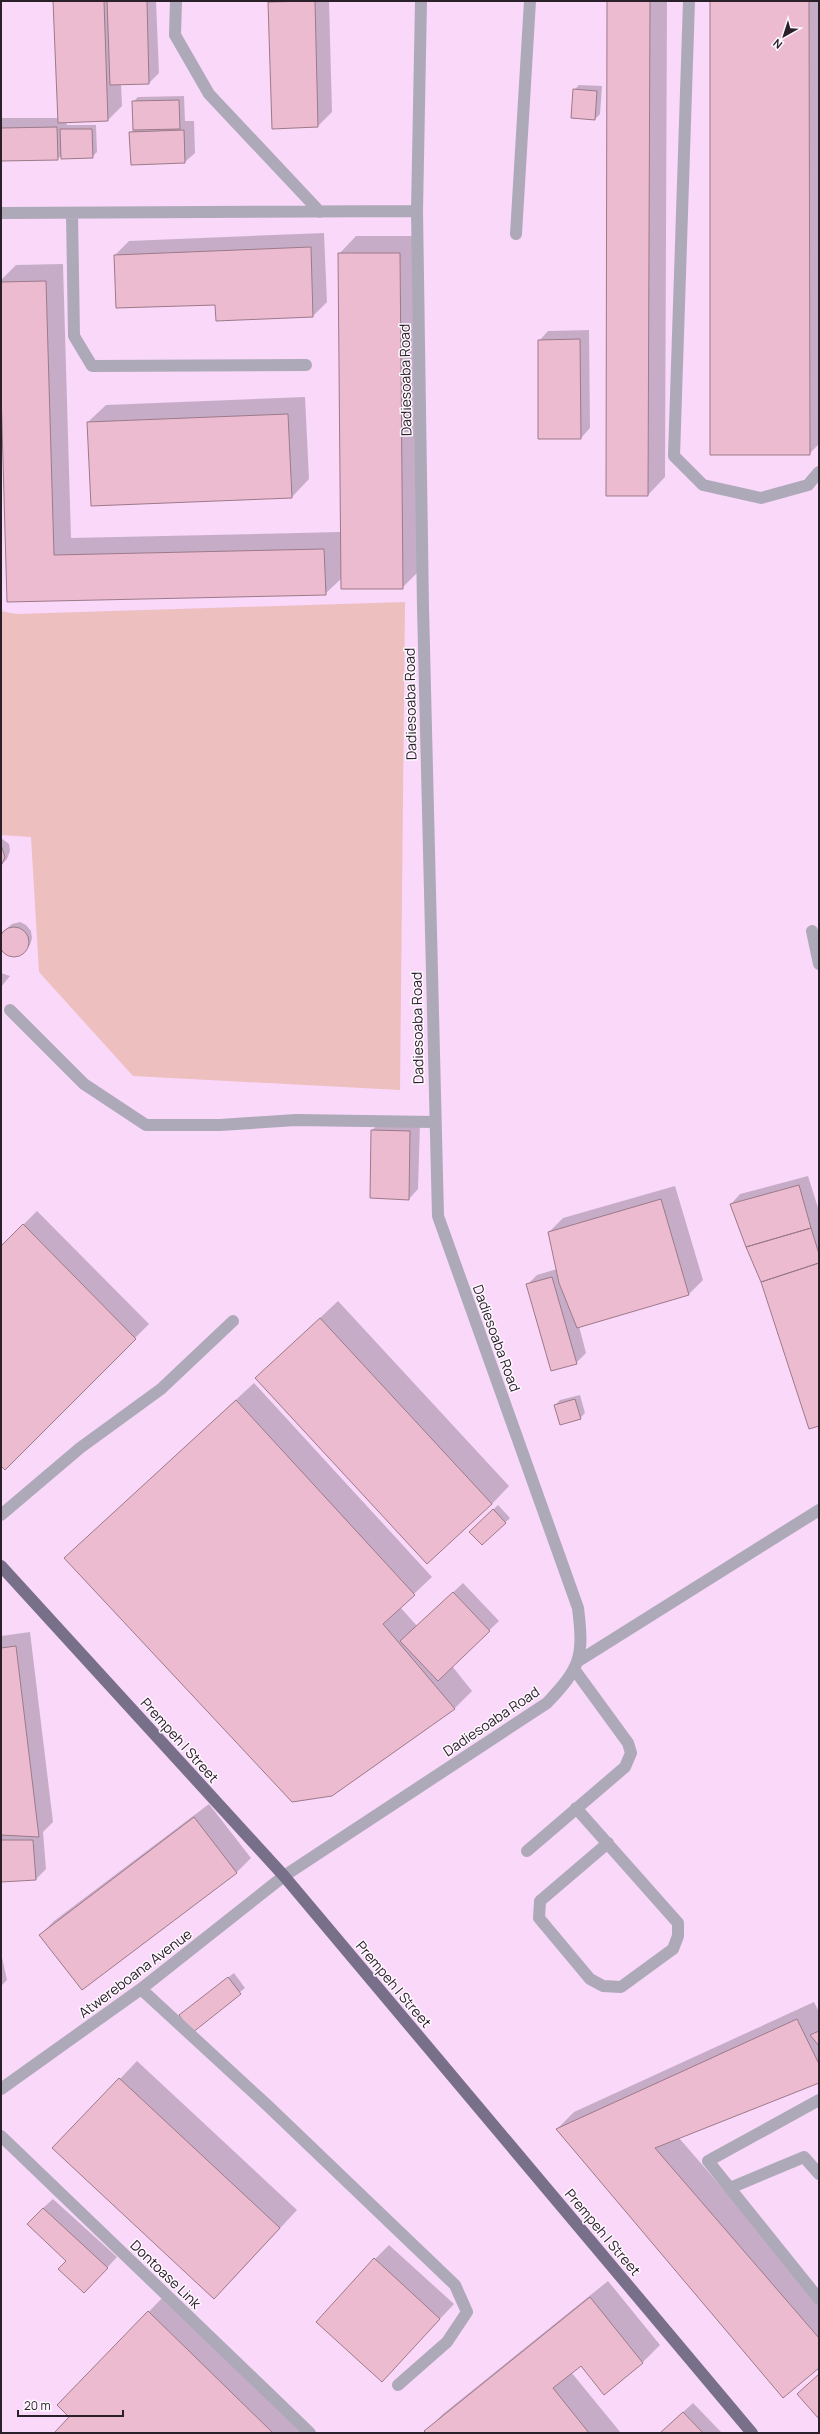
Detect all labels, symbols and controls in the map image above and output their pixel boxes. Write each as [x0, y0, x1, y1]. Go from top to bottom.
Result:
north arrow [764, 16, 804, 56]
text: N [770, 36, 785, 52]
street label: Dadiesoaba Road [395, 324, 415, 436]
street label: Dadiesoaba Road [400, 648, 420, 760]
street label: Dadiesoaba Road [407, 972, 427, 1084]
street label: Dadiesoaba Road [469, 1282, 525, 1394]
street label: Dadiesoaba Road [439, 1682, 543, 1760]
street label: Prempeh I Street [137, 1694, 223, 1787]
street label: Atwereboana Avenue [75, 1924, 195, 2022]
street label: Prempeh I Street [352, 1937, 436, 2032]
street label: Prempeh I Street [561, 2185, 645, 2280]
street label: Dontoase Link [127, 2235, 206, 2313]
scale bar [18, 2392, 123, 2418]
text: 20 m [24, 2397, 51, 2414]

